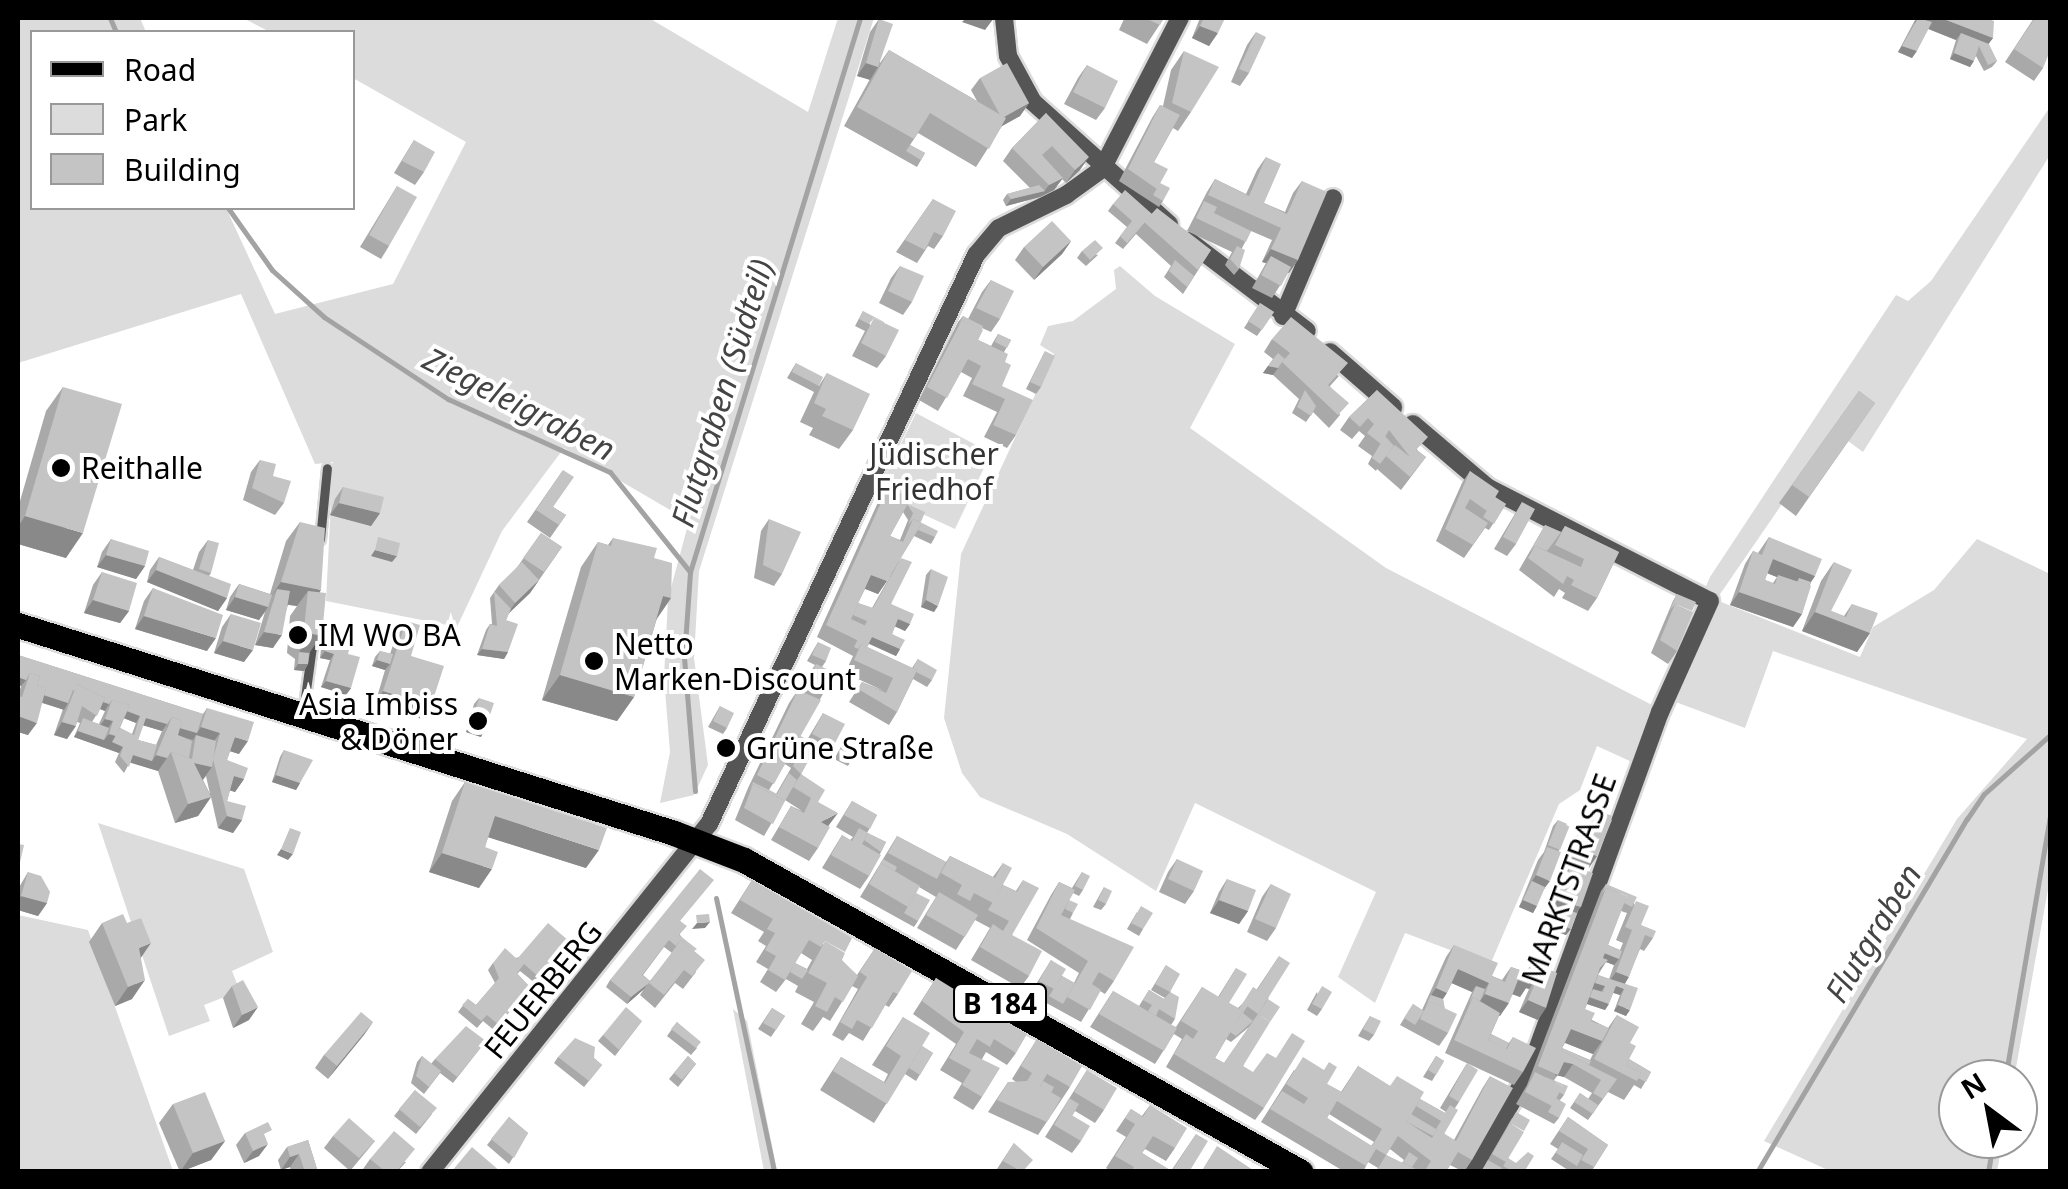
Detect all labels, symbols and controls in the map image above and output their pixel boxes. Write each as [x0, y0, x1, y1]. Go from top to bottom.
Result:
legend [30, 30, 355, 210]
text: Road [124, 49, 196, 90]
text: Park [124, 99, 187, 140]
text: Building [124, 149, 241, 190]
water label: Flutgraben (Südteil) [663, 255, 781, 531]
water label: Ziegeleigraben [417, 339, 621, 469]
park label: Jüdischer Friedhof [869, 436, 999, 506]
place label: Reithalle [81, 450, 203, 486]
marker: Reithalle [50, 457, 72, 479]
place label: IM WO BA [318, 617, 461, 653]
marker: IM WO BA [287, 624, 309, 646]
place label: Netto Marken-Discount [614, 626, 856, 696]
marker: Netto Marken-Discount [583, 650, 605, 672]
place label: Asia Imbiss & Döner [299, 686, 458, 756]
marker: Asia Imbiss & Döner [467, 710, 489, 732]
place label: Grüne Straße [746, 730, 934, 766]
marker: Grüne Straße [715, 737, 737, 759]
street label: MARKTSTRASSE [1514, 769, 1624, 989]
water label: Flutgraben [1817, 857, 1929, 1009]
street label: FEUERBERG [477, 914, 609, 1066]
road number: B 184 [952, 980, 1048, 1026]
north arrow [1938, 1059, 2038, 1159]
text: N [1953, 1063, 1993, 1107]

